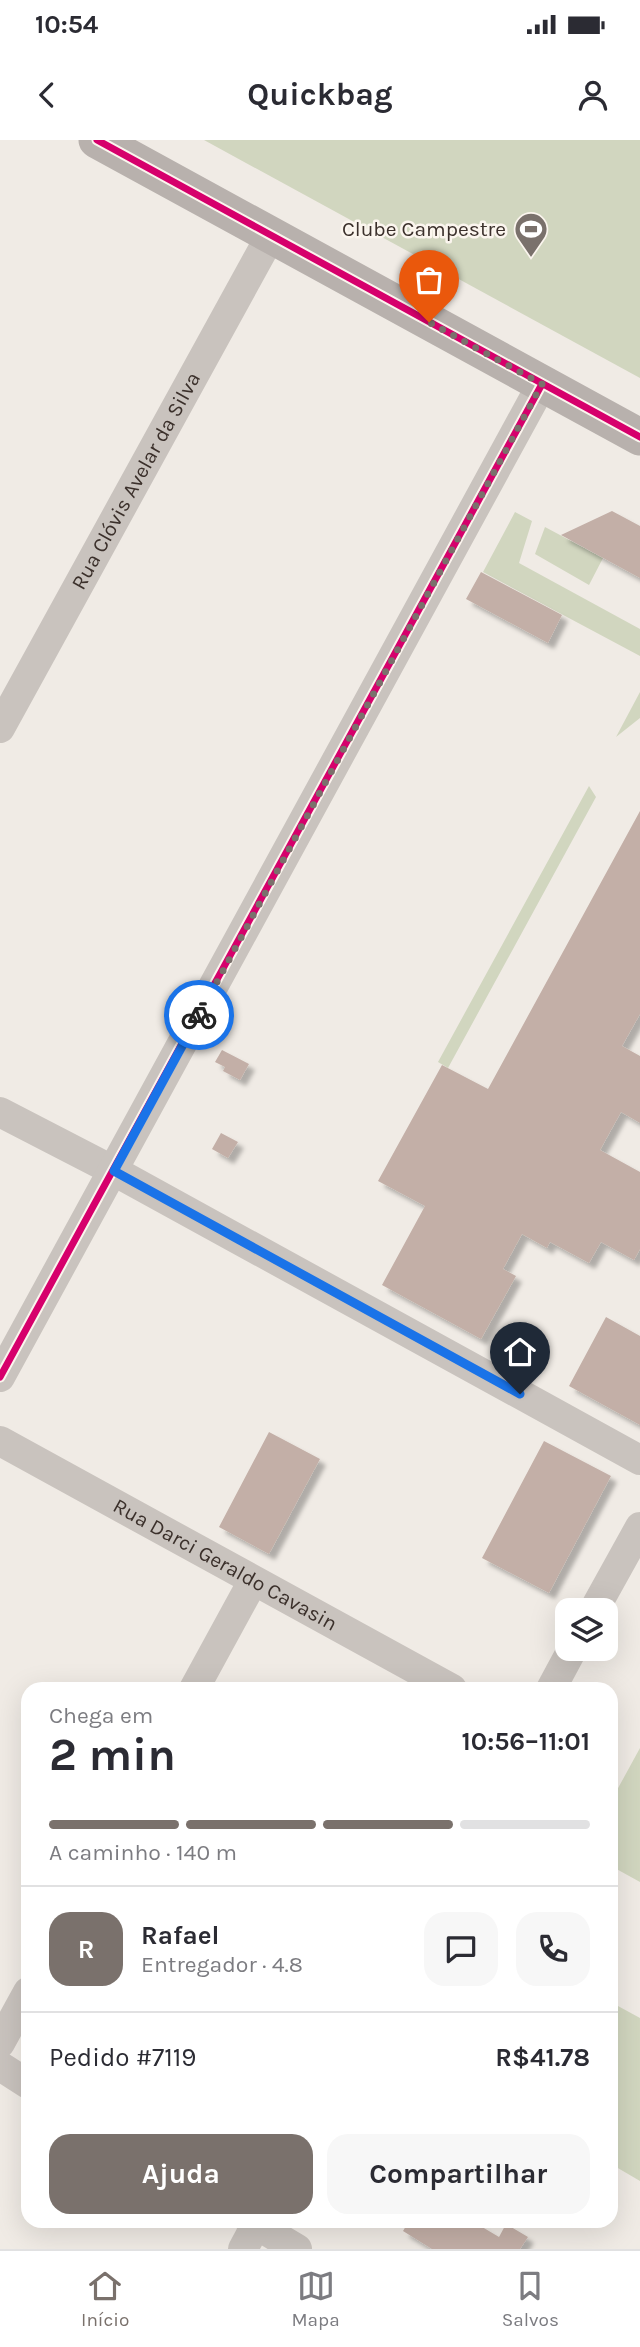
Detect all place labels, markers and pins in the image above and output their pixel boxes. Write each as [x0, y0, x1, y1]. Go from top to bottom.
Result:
sports icon: Clube Campestre [512, 210, 550, 259]
place label: Clube Campestre [342, 217, 506, 241]
pin [399, 250, 459, 322]
pin [490, 1322, 550, 1394]

